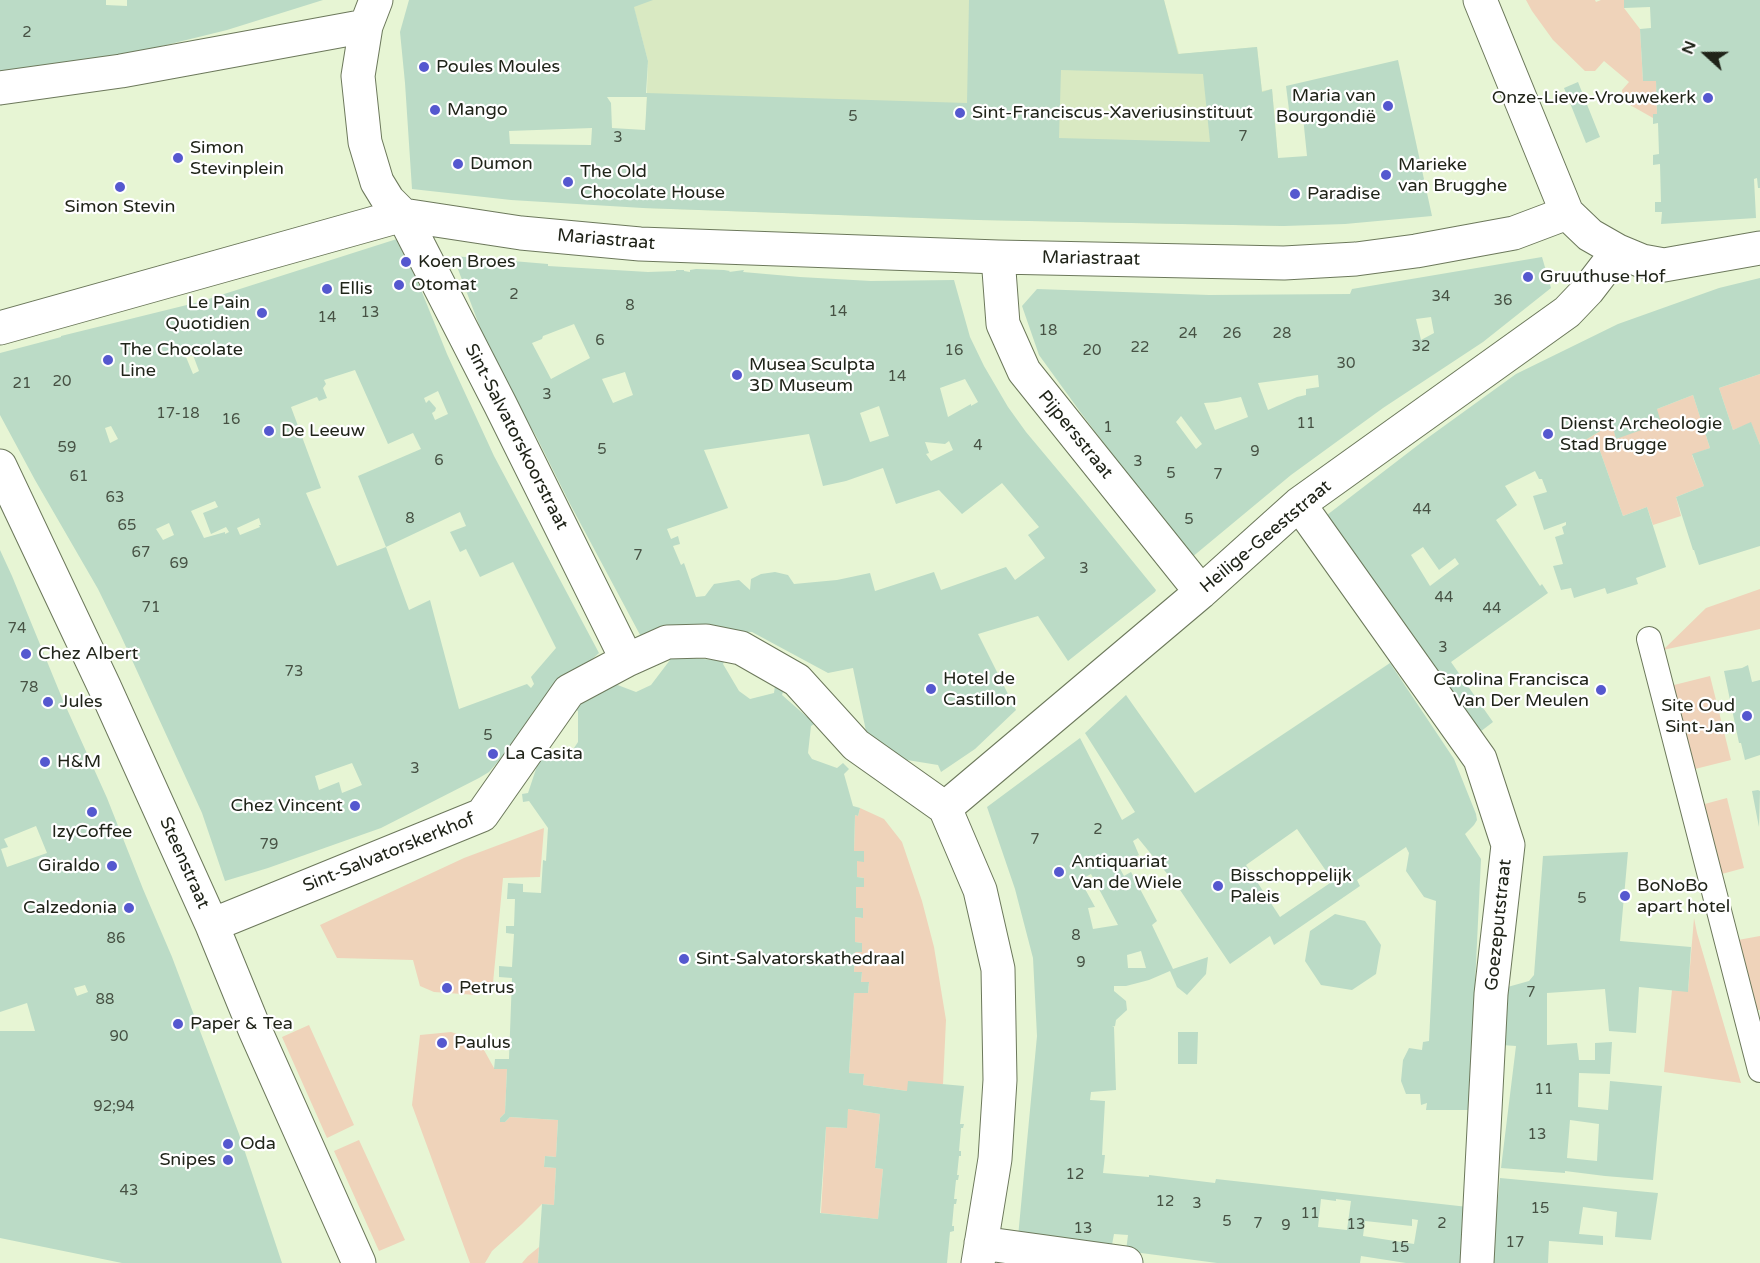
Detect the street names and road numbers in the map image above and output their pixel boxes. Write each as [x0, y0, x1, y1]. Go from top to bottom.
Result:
street label: Mariastraat [556, 225, 656, 255]
street label: Mariastraat [1042, 247, 1140, 271]
street label: Sint-Salvatorskoorstraat [460, 340, 572, 534]
street label: Pijpersstraat [1033, 387, 1117, 483]
street label: Heilige-Geeststraat [1196, 476, 1336, 598]
street label: Sint-Salvatorskerkhof [300, 809, 478, 897]
street label: Steenstraat [154, 814, 214, 912]
street label: Goezeputstraat [1481, 858, 1517, 992]

